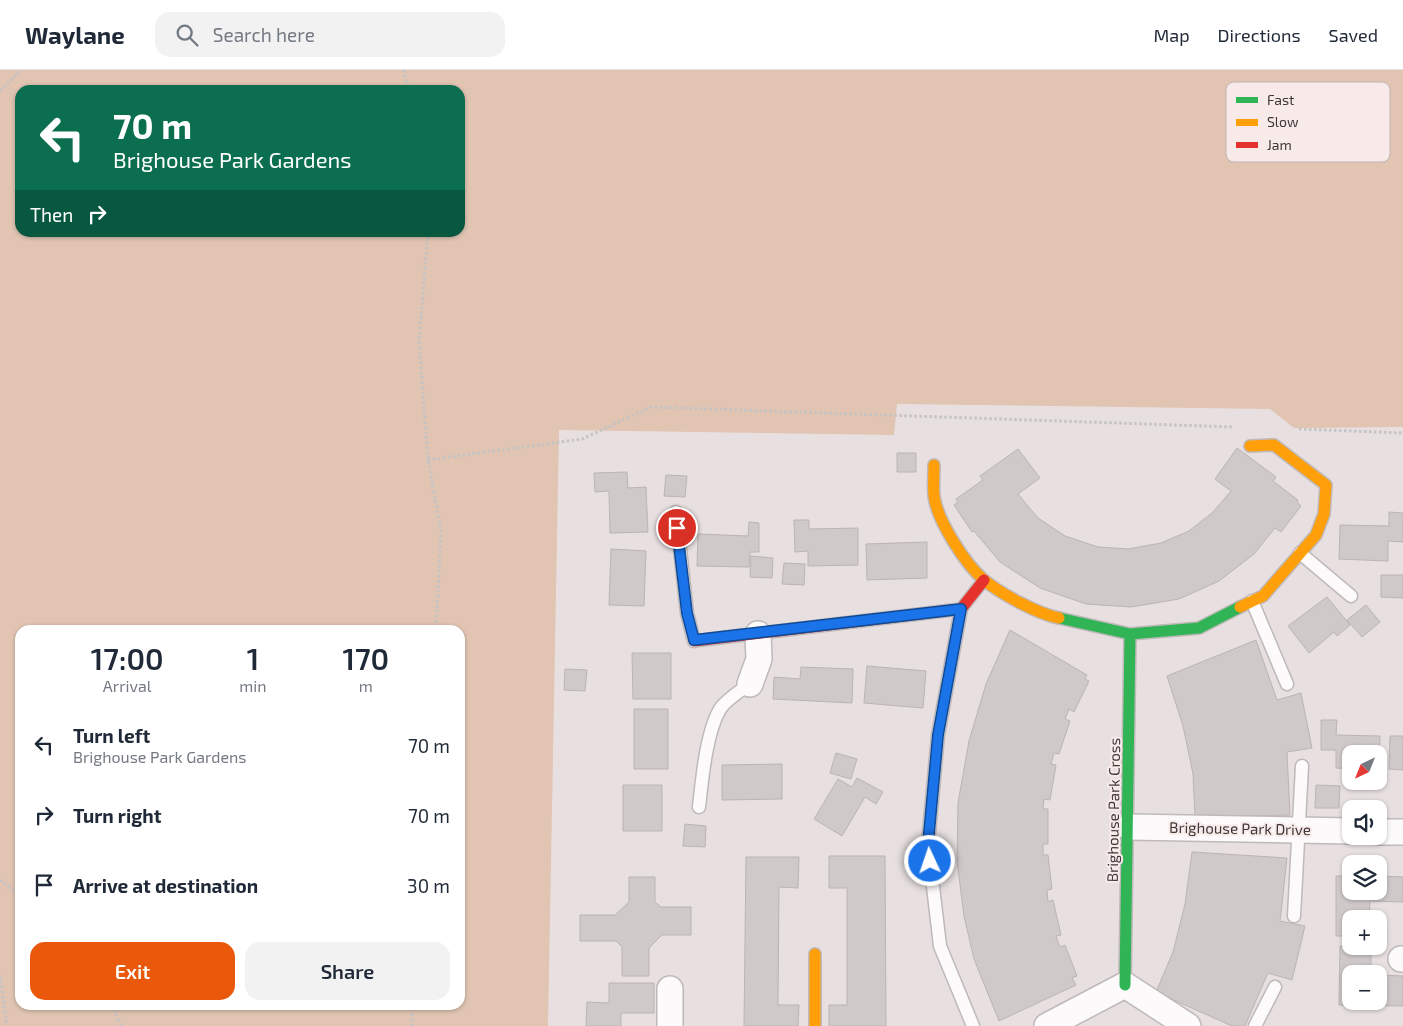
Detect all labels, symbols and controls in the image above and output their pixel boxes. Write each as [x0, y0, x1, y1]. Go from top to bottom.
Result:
search box [155, 12, 505, 57]
text: Waylane [25, 20, 125, 49]
icon: search [173, 21, 201, 49]
text: Search here [213, 23, 315, 46]
text: Map [1153, 24, 1190, 46]
text: Directions [1218, 24, 1301, 46]
text: Saved [1329, 24, 1378, 46]
legend [1226, 82, 1390, 162]
text: Fast [1267, 91, 1294, 108]
text: 70 m [113, 104, 192, 146]
icon: left [30, 105, 95, 170]
text: Slow [1267, 113, 1299, 130]
text: Jam [1267, 136, 1292, 153]
text: Brighouse Park Gardens [113, 146, 351, 172]
icon: right [83, 200, 111, 228]
text: Then [30, 203, 73, 226]
pin [656, 507, 698, 549]
icon: arrive [663, 514, 691, 542]
text: 17:00 [91, 640, 164, 676]
text: 1 [247, 640, 259, 676]
text: 170 [342, 640, 389, 676]
text: Arrival [103, 676, 152, 695]
text: min [239, 676, 267, 695]
text: m [359, 676, 373, 695]
text: Turn left [73, 724, 150, 747]
icon: left [30, 731, 58, 759]
text: 70 m [408, 734, 450, 757]
street label: Brighouse Park Cross [1103, 738, 1123, 882]
north arrow [1342, 745, 1388, 790]
map controls [1342, 745, 1387, 1010]
text: Brighouse Park Gardens [73, 747, 246, 766]
button: sound [1342, 800, 1387, 845]
icon: right [30, 801, 58, 829]
text: Turn right [73, 804, 161, 827]
text: 70 m [408, 804, 450, 827]
street label: Brighouse Park Drive [1169, 818, 1311, 838]
position arrow [903, 834, 955, 886]
button: layers [1342, 855, 1387, 900]
icon: arrive [30, 871, 58, 899]
text: Arrive at destination [73, 874, 258, 897]
text: 30 m [407, 874, 450, 897]
button: + [1342, 910, 1387, 955]
button: Exit [30, 942, 235, 1000]
button: Share [245, 942, 450, 1000]
button: − [1342, 965, 1387, 1010]

